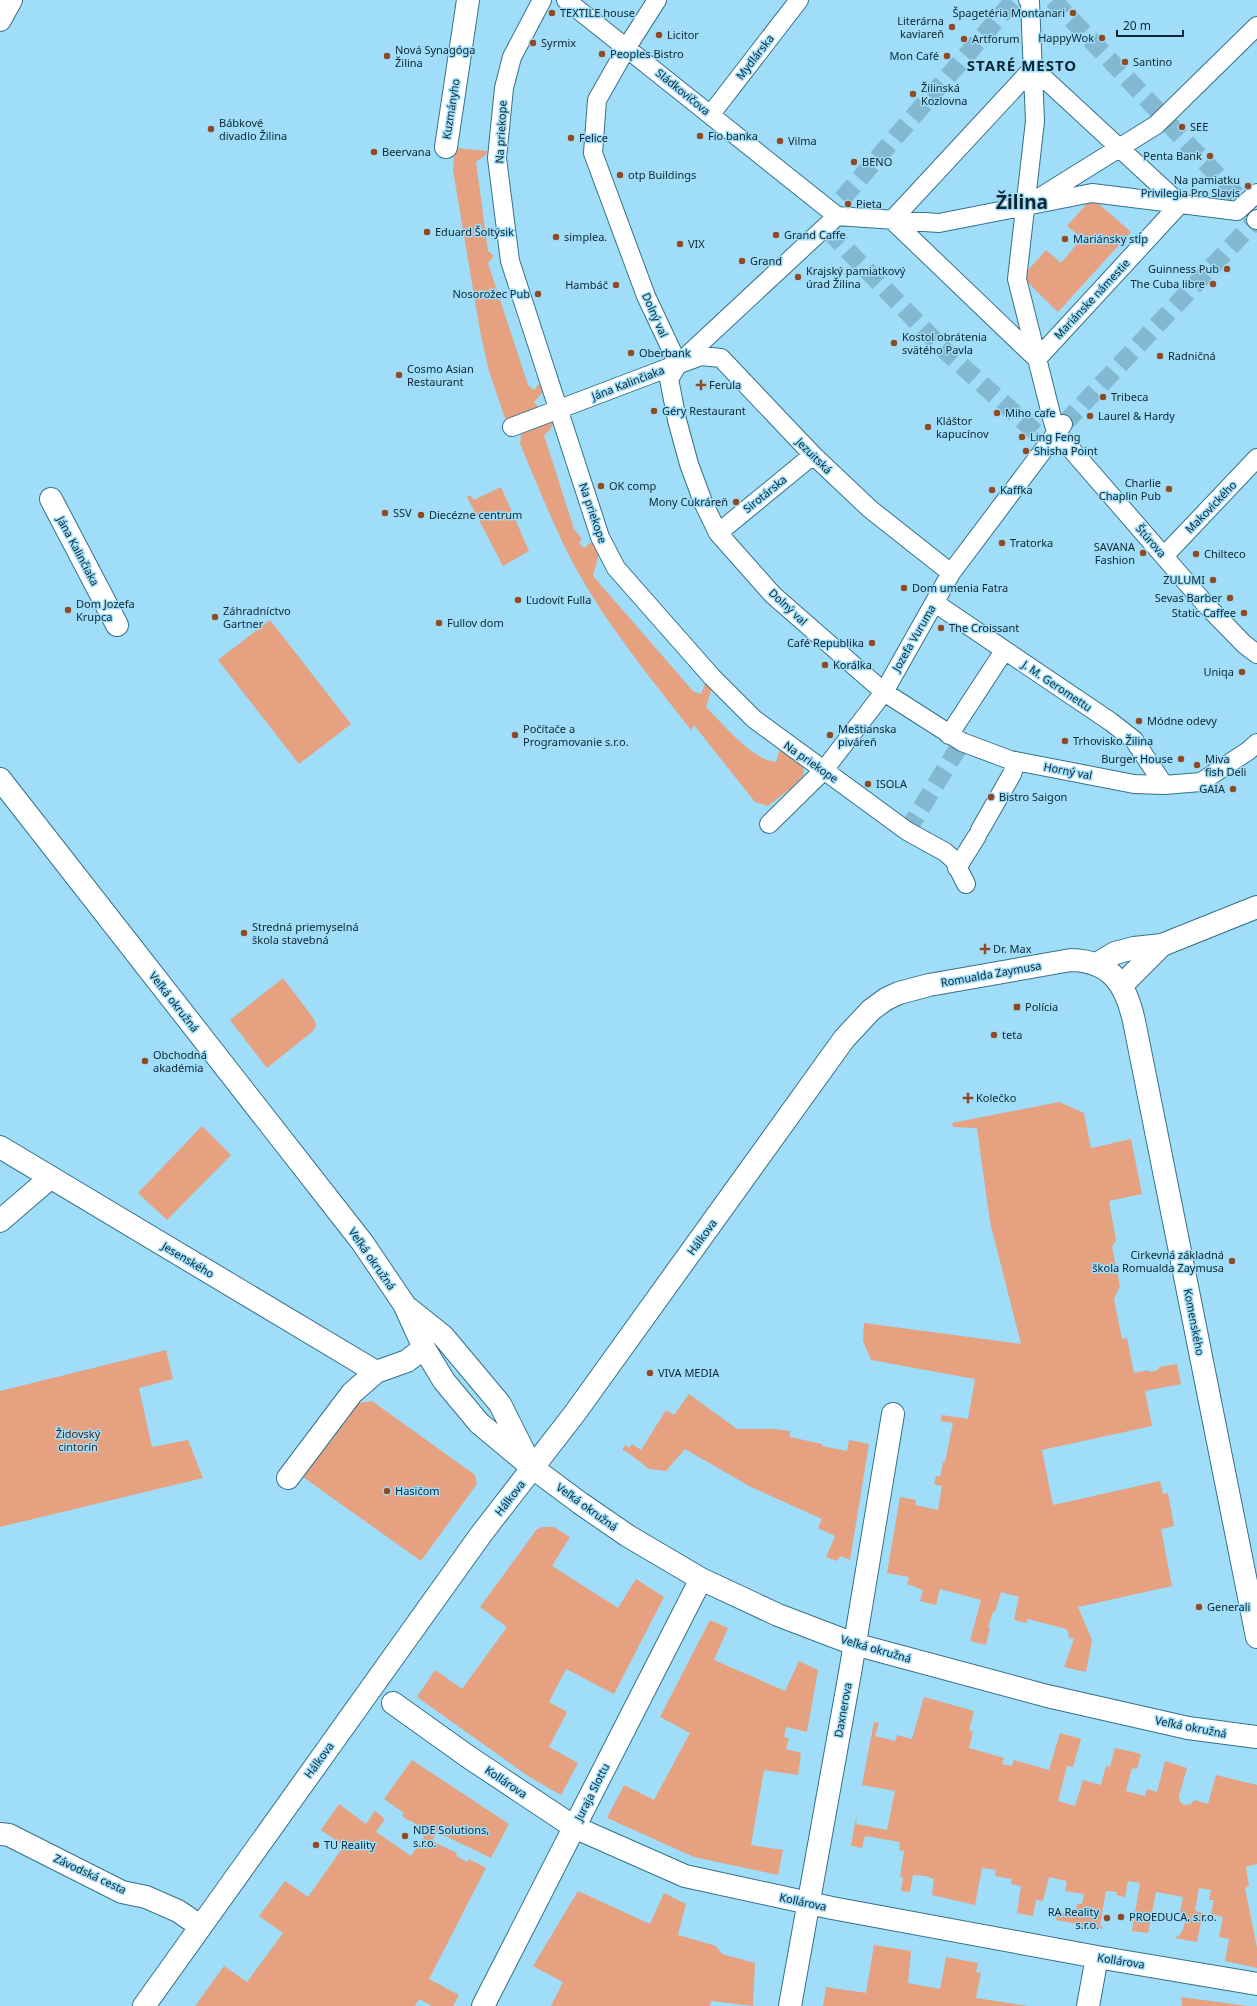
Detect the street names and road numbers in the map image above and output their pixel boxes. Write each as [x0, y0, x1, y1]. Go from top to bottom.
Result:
street label: Mydlárska [732, 31, 777, 82]
street label: Sládkovičova [653, 65, 714, 118]
street label: Kuzmányho [438, 77, 463, 140]
street label: Na priekope [491, 100, 510, 164]
street label: Mariánske námestie [1051, 255, 1133, 342]
street label: Dolný val [639, 290, 672, 339]
street label: Jána Kalinčiaka [588, 362, 666, 404]
street label: Jezuitská [792, 434, 836, 477]
street label: Sirotárska [740, 471, 790, 516]
street label: Makovického [1182, 477, 1240, 536]
street label: Na priekope [576, 480, 611, 545]
street label: Jána Kalinčiaka [53, 512, 103, 588]
street label: Štúrova [1133, 521, 1170, 560]
street label: Dolný val [766, 585, 811, 628]
street label: Jozefa Vuruma [888, 602, 939, 675]
street label: J. M. Geromettu [1019, 656, 1095, 714]
street label: Na priekope [781, 737, 841, 786]
street label: Horný val [1043, 758, 1094, 783]
street label: Romualda Zaymusa [939, 957, 1042, 990]
street label: Veľká okružná [146, 968, 203, 1035]
street label: Hálkova [683, 1216, 720, 1258]
street label: Veľká okružná [345, 1225, 399, 1293]
street label: Jesenského [159, 1238, 217, 1281]
street label: Komenského [1181, 1287, 1208, 1357]
street label: Hálkova [491, 1477, 528, 1519]
street label: Veľká okružná [553, 1479, 621, 1534]
street label: Veľká okružná [839, 1631, 913, 1666]
street label: Daxnerova [830, 1681, 855, 1739]
street label: Veľká okružná [1154, 1712, 1228, 1741]
street label: Hálkova [300, 1739, 337, 1781]
street label: Juraja Slottu [570, 1761, 612, 1824]
street label: Kollárova [482, 1762, 530, 1801]
street label: Závodská cesta [51, 1850, 129, 1897]
street label: Kollárova [778, 1889, 828, 1914]
street label: Kollárova [1096, 1949, 1146, 1972]

